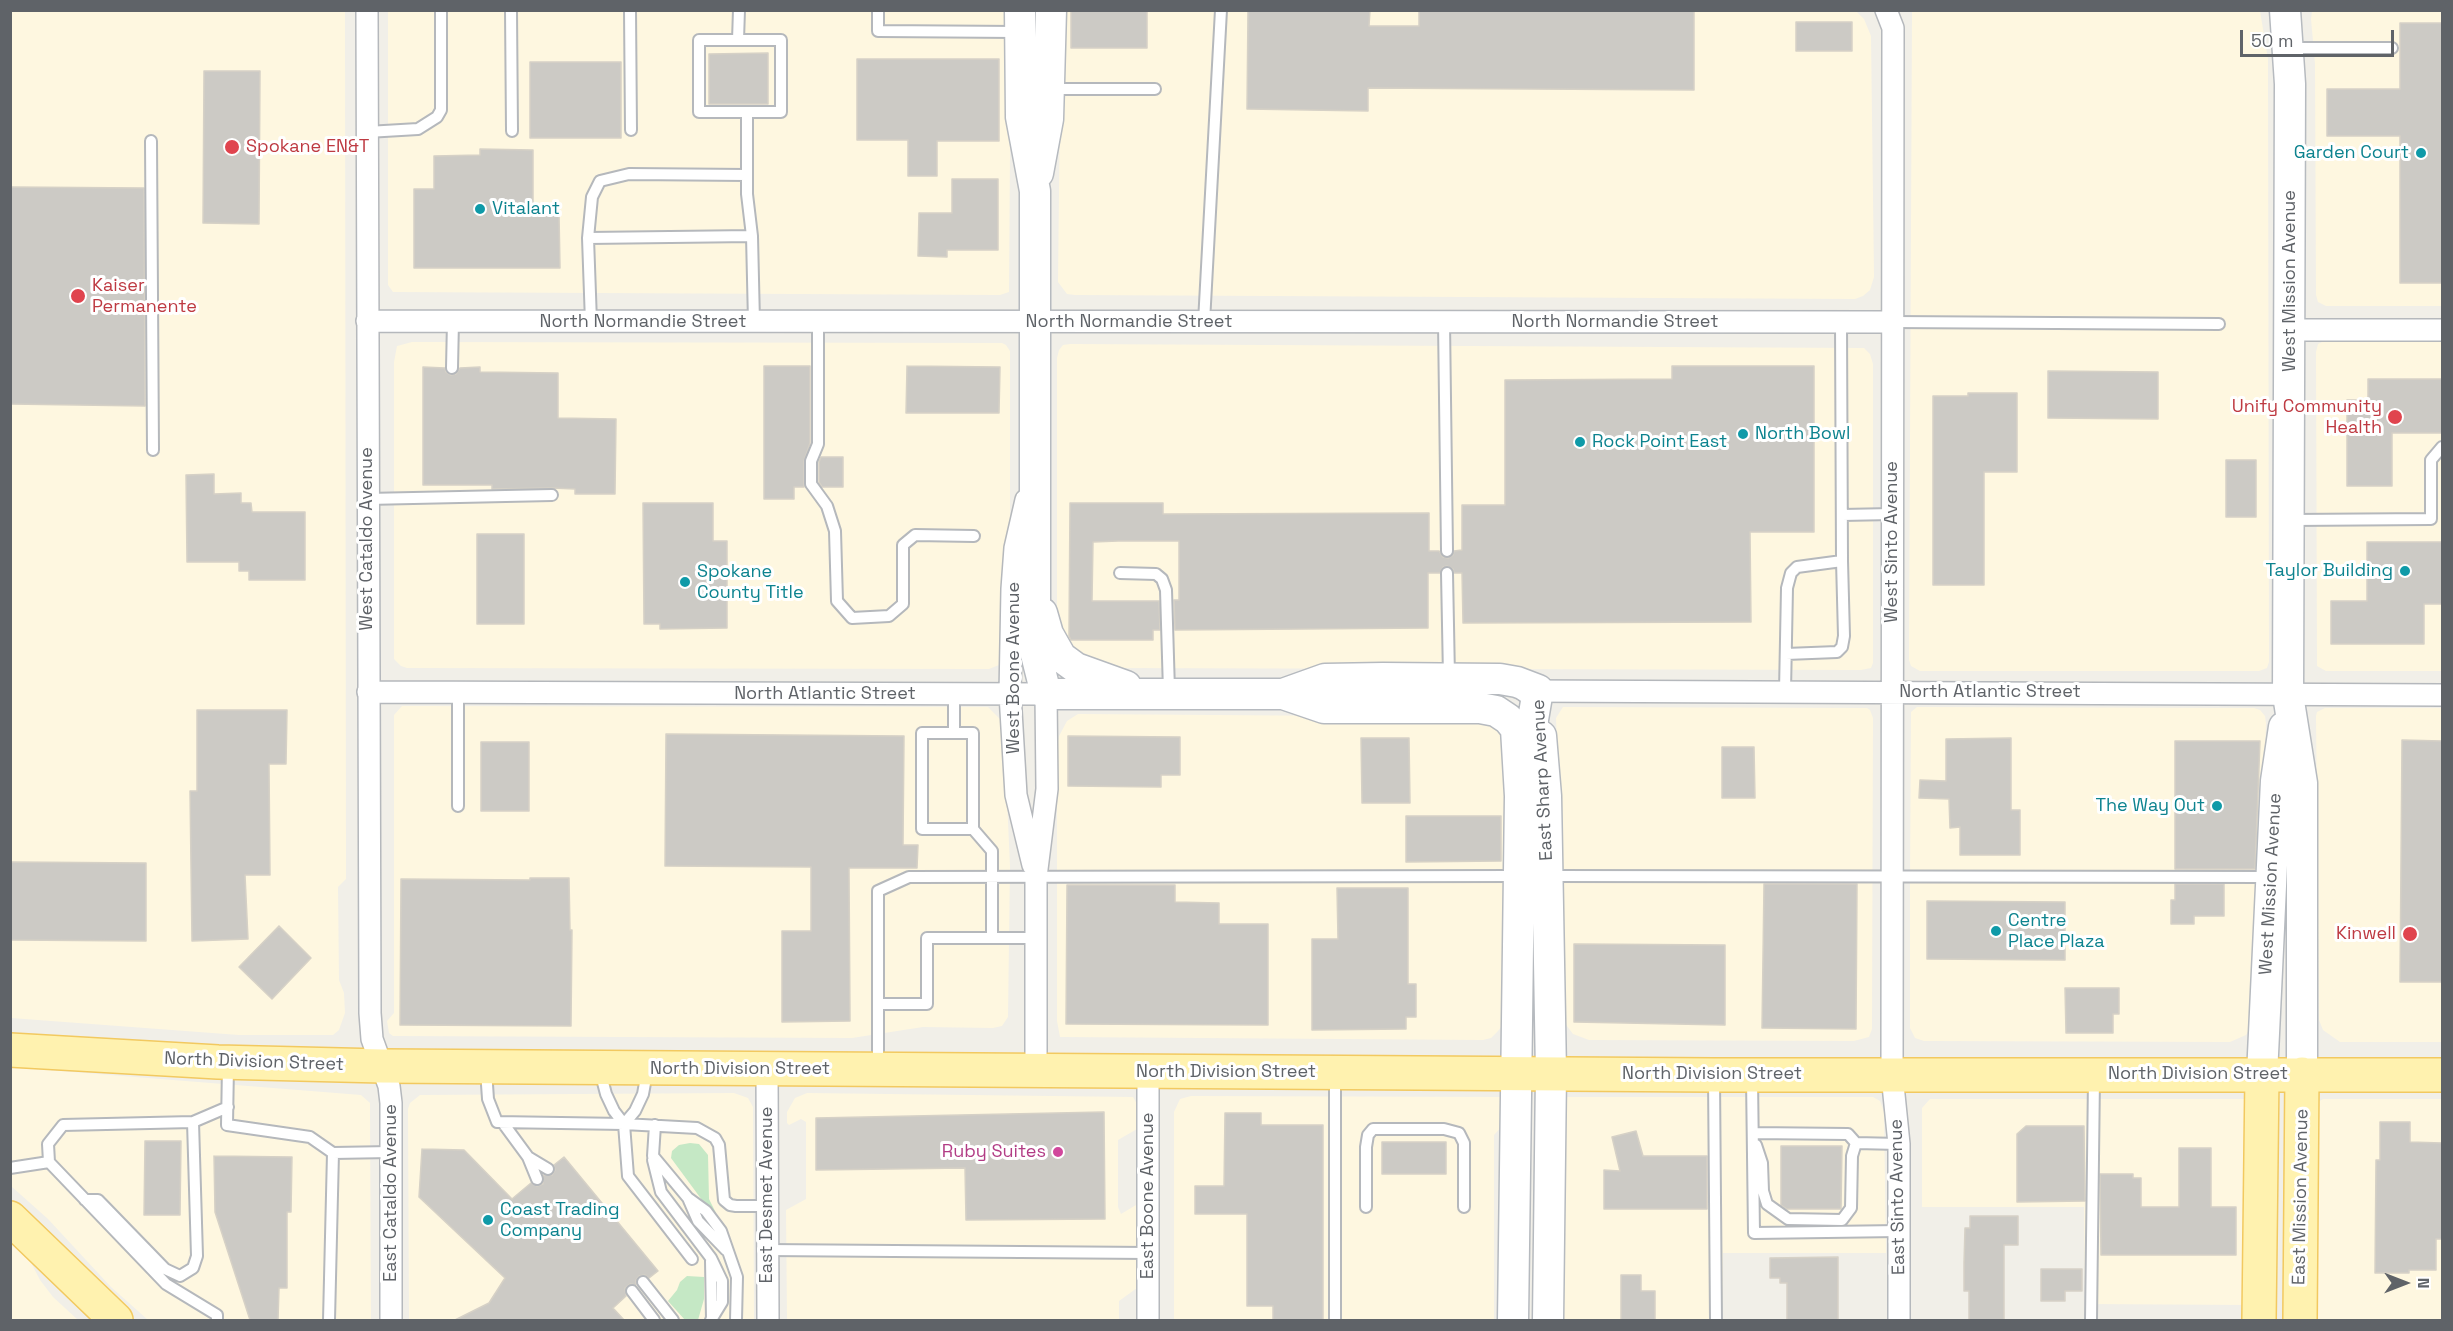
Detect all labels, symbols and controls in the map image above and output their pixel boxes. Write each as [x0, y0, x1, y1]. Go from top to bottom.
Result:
scale bar [2243, 18, 2398, 56]
text: 50 m [2251, 29, 2293, 52]
place label: Spokane EN&T [246, 136, 369, 158]
marker: Spokane EN&T [223, 138, 241, 156]
place label: Garden Court [2294, 142, 2409, 164]
marker: Garden Court [2414, 146, 2428, 160]
street label: West Mission Avenue [2279, 190, 2301, 372]
place label: Vitalant [492, 198, 560, 220]
marker: Vitalant [473, 202, 487, 216]
place label: Kaiser Permanente [92, 275, 197, 318]
marker: Kaiser Permanente [69, 287, 87, 305]
street label: North Normandie Street [540, 311, 746, 333]
street label: North Normandie Street [1026, 311, 1232, 333]
street label: North Normandie Street [1512, 311, 1718, 333]
place label: Unify Community Health [2232, 396, 2382, 438]
marker: Unify Community Health [2386, 408, 2404, 426]
place label: North Bowl [1755, 423, 1850, 445]
marker: North Bowl [1736, 427, 1750, 441]
place label: Rock Point East [1592, 431, 1727, 453]
marker: Rock Point East [1573, 435, 1587, 449]
street label: West Cataldo Avenue [356, 447, 378, 631]
street label: West Sinto Avenue [1881, 461, 1903, 623]
place label: Taylor Building [2266, 560, 2393, 582]
place label: Spokane County Title [697, 561, 804, 604]
marker: Taylor Building [2398, 564, 2412, 578]
marker: Spokane County Title [678, 575, 692, 589]
street label: West Boone Avenue [1003, 582, 1025, 754]
street label: North Atlantic Street [1899, 681, 2081, 703]
street label: North Atlantic Street [734, 683, 916, 705]
street label: East Sharp Avenue [1528, 699, 1558, 861]
street label: West Mission Avenue [2255, 793, 2287, 975]
place label: The Way Out [2095, 795, 2205, 817]
marker: The Way Out [2210, 799, 2224, 813]
place label: Centre Place Plaza [2008, 910, 2105, 952]
place label: Kinwell [2336, 923, 2396, 945]
marker: Centre Place Plaza [1989, 924, 2003, 938]
marker: Kinwell [2401, 925, 2419, 943]
street label: North Division Street [164, 1048, 344, 1076]
street label: North Division Street [650, 1058, 830, 1080]
street label: North Division Street [1136, 1061, 1316, 1083]
street label: North Division Street [1622, 1063, 1802, 1085]
street label: North Division Street [2108, 1063, 2288, 1085]
street label: East Cataldo Avenue [380, 1104, 402, 1282]
street label: East Desmet Avenue [756, 1107, 778, 1283]
street label: East Mission Avenue [2289, 1109, 2313, 1285]
street label: East Boone Avenue [1137, 1113, 1159, 1279]
street label: East Sinto Avenue [1886, 1119, 1910, 1275]
place label: Ruby Suites [942, 1141, 1046, 1163]
marker: Ruby Suites [1051, 1145, 1065, 1159]
place label: Coast Trading Company [500, 1199, 620, 1242]
marker: Coast Trading Company [481, 1213, 495, 1227]
north arrow [2375, 1253, 2435, 1313]
text: N [2413, 1278, 2434, 1288]

